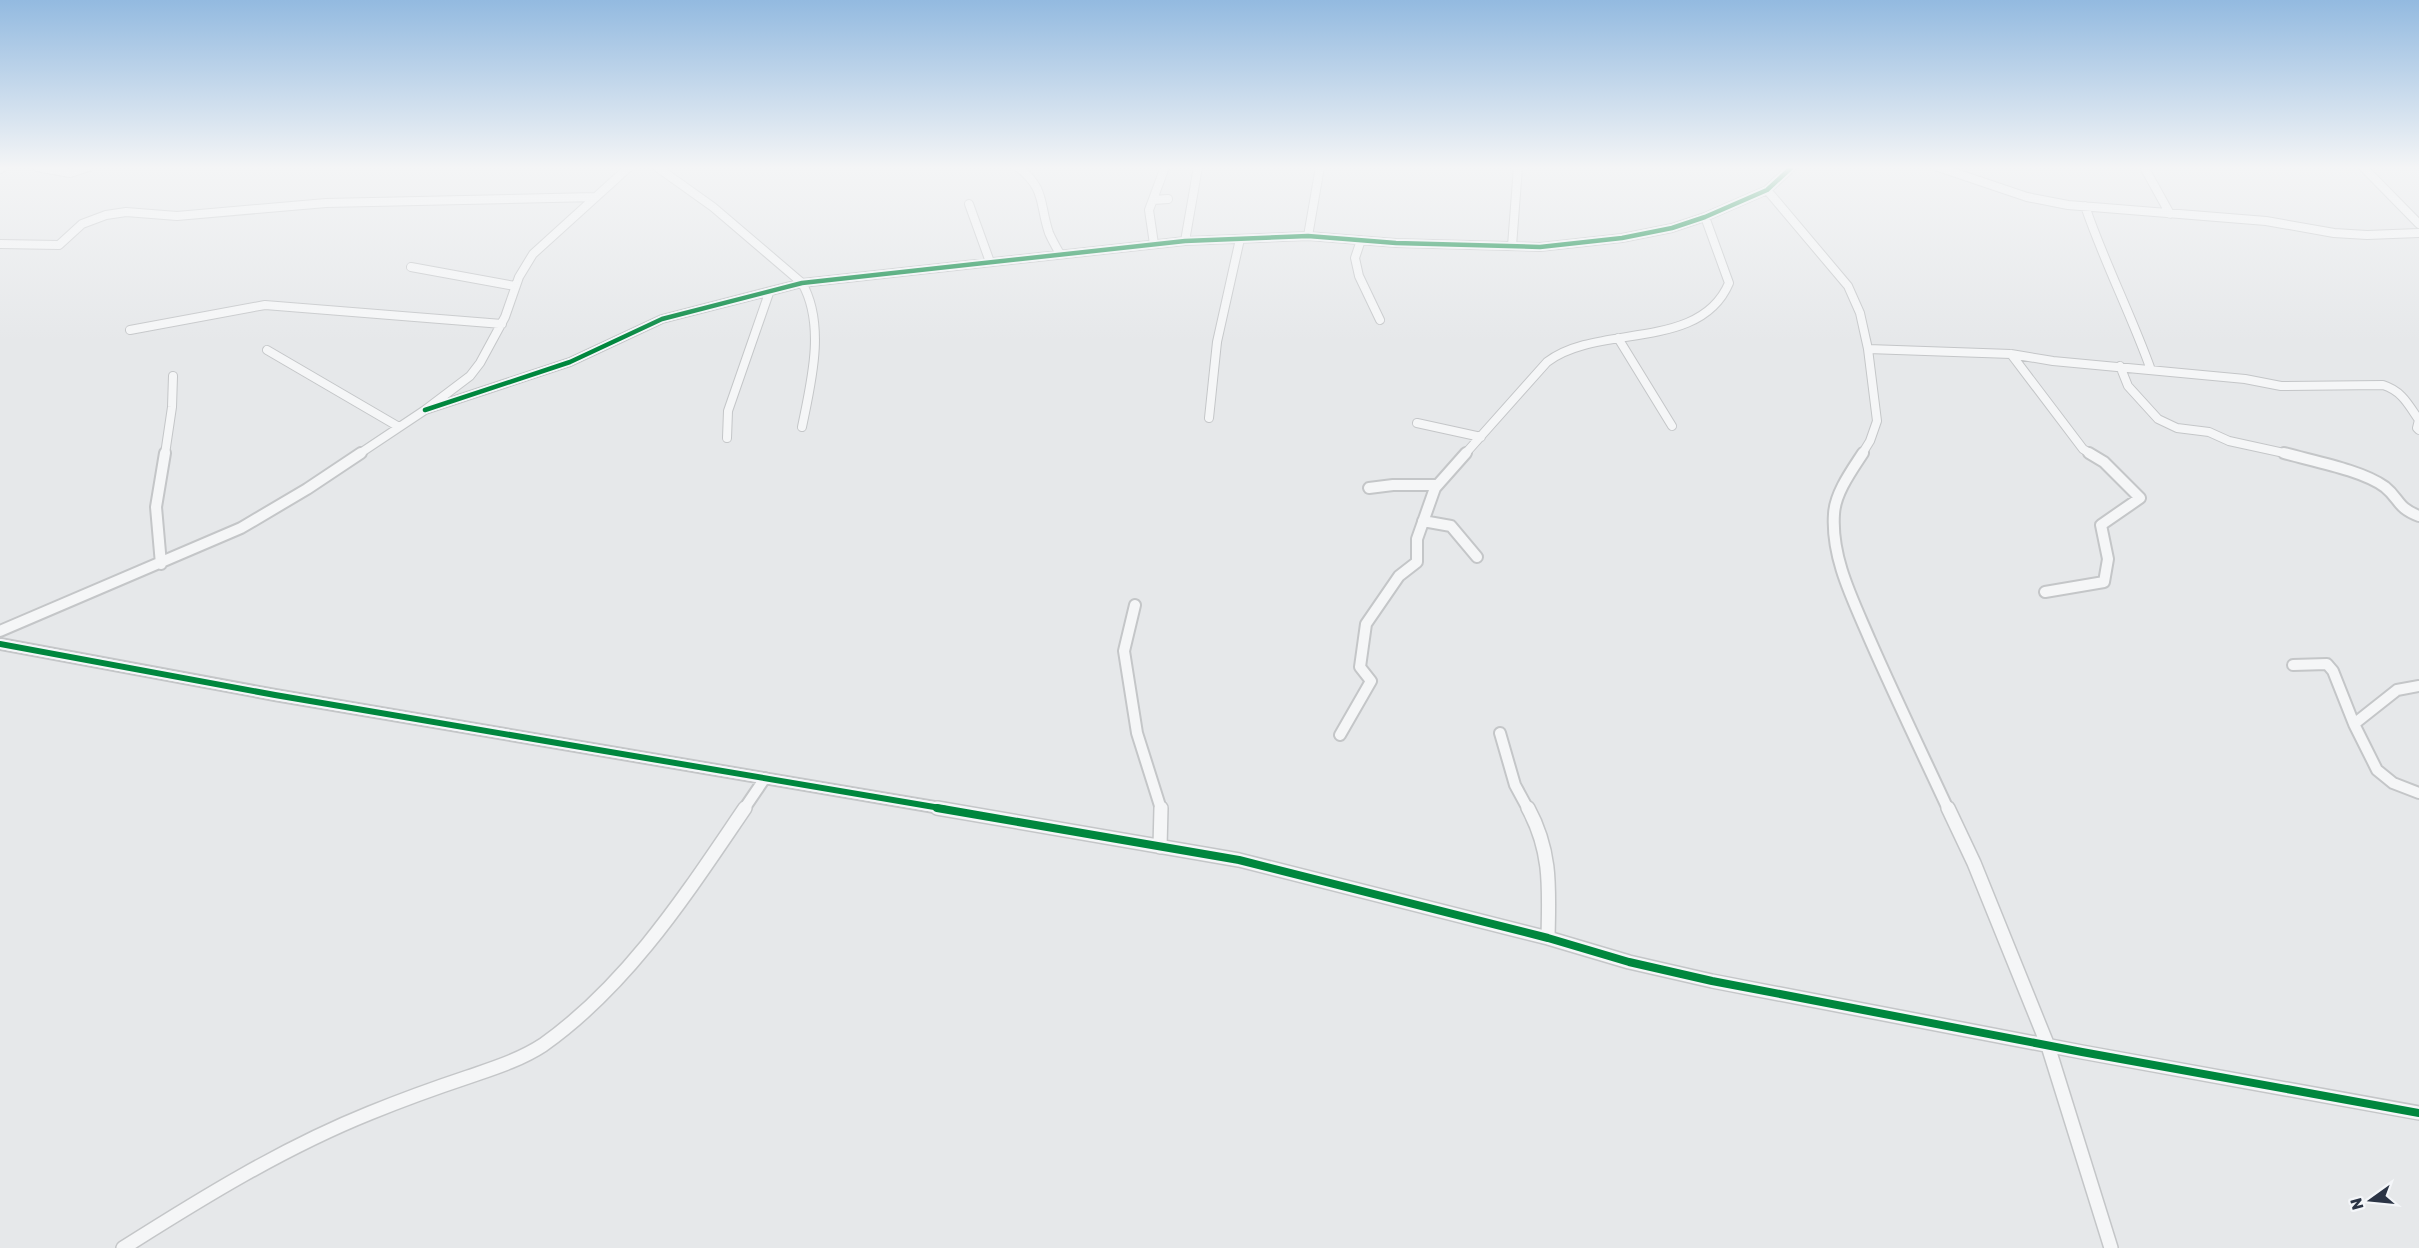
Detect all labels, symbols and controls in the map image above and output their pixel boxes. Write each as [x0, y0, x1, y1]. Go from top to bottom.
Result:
north arrow [2341, 1170, 2401, 1230]
text: N [2346, 1196, 2368, 1212]

